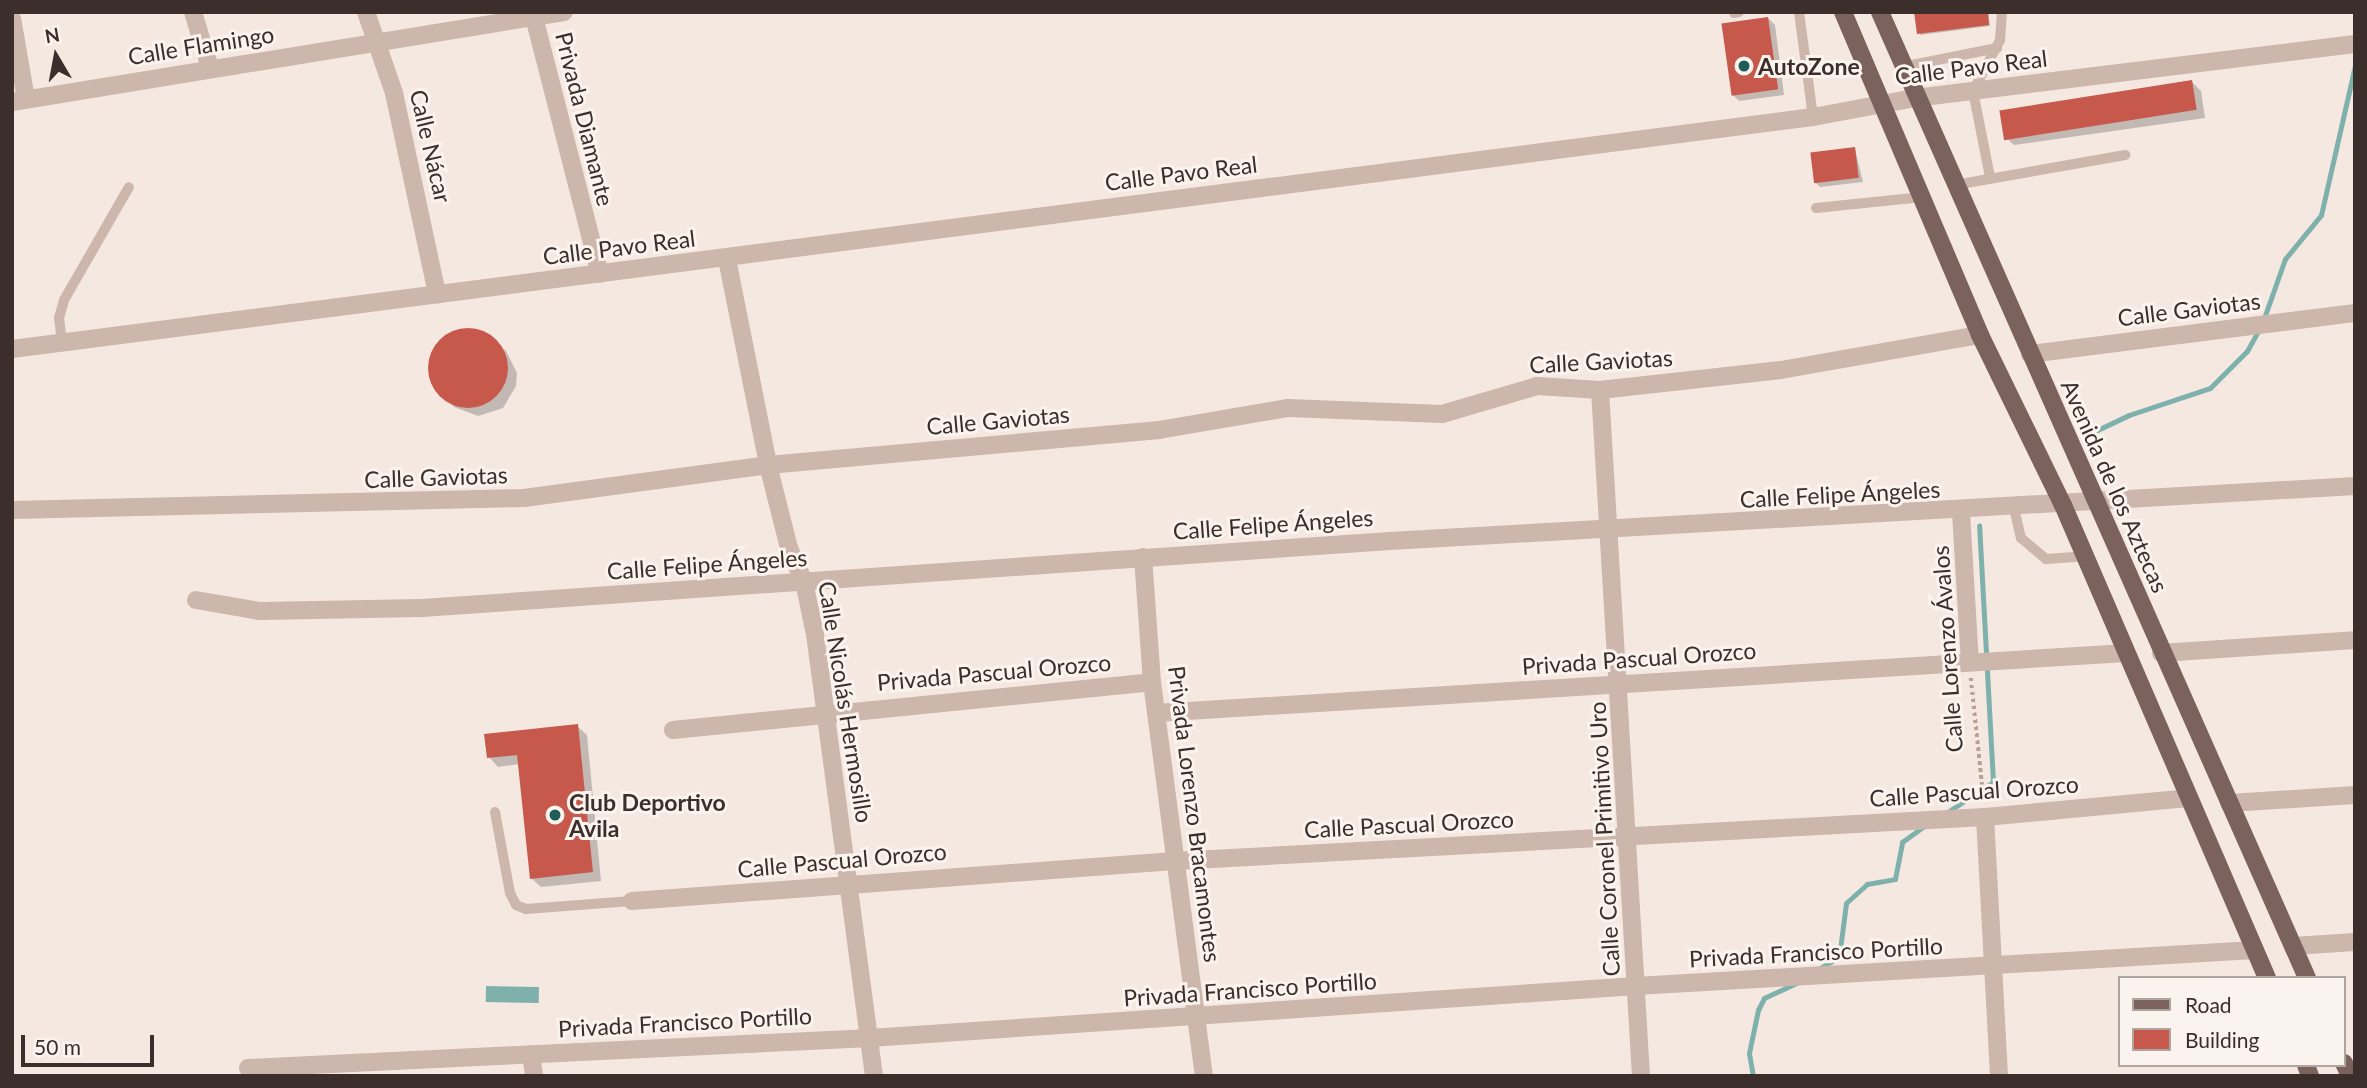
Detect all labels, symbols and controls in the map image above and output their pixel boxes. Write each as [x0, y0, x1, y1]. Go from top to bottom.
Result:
street label: Calle Flamingo [126, 20, 276, 70]
north arrow [21, 21, 91, 91]
text: N [43, 22, 61, 47]
street label: Privada Diamante [550, 29, 620, 209]
street label: Calle Pavo Real [1893, 44, 2049, 90]
place label: AutoZone [1758, 52, 1860, 80]
marker: AutoZone [1736, 58, 1752, 74]
street label: Calle Nácar [405, 87, 457, 205]
street label: Calle Pavo Real [1103, 150, 1259, 196]
street label: Calle Pavo Real [541, 224, 697, 270]
street label: Calle Gaviotas [2116, 287, 2262, 331]
street label: Calle Gaviotas [1529, 343, 1673, 379]
street label: Avenida de los Aztecas [2055, 375, 2175, 597]
street label: Calle Gaviotas [925, 400, 1071, 440]
street label: Calle Gaviotas [364, 461, 508, 493]
street label: Calle Felipe Ángeles [1739, 475, 1941, 513]
street label: Calle Felipe Ángeles [1172, 503, 1374, 545]
street label: Calle Felipe Ángeles [606, 543, 808, 585]
street label: Calle Lorenzo Ávalos [1926, 544, 1968, 754]
street label: Calle Nicolás Hermosillo [813, 579, 879, 825]
street label: Privada Pascual Orozco [1521, 636, 1757, 680]
street label: Privada Pascual Orozco [876, 648, 1112, 696]
street label: Privada Lorenzo Bracamontes [1163, 664, 1227, 964]
street label: Calle Coronel Primitivo Uro [1583, 701, 1625, 977]
street label: Calle Pascual Orozco [1868, 770, 2080, 812]
place label: Club Deportivo Avila [569, 788, 726, 842]
street label: Calle Pascual Orozco [1303, 805, 1515, 843]
marker: Club Deportivo Avila [547, 807, 563, 823]
street label: Calle Pascual Orozco [736, 837, 948, 883]
street label: Privada Francisco Portillo [1688, 932, 1944, 972]
street label: Privada Francisco Portillo [1122, 966, 1378, 1012]
legend [2118, 976, 2346, 1067]
text: Road [2185, 992, 2232, 1017]
street label: Privada Francisco Portillo [557, 1002, 813, 1042]
scale bar [24, 1021, 158, 1066]
text: Building [2185, 1027, 2260, 1052]
text: 50 m [34, 1034, 81, 1059]

